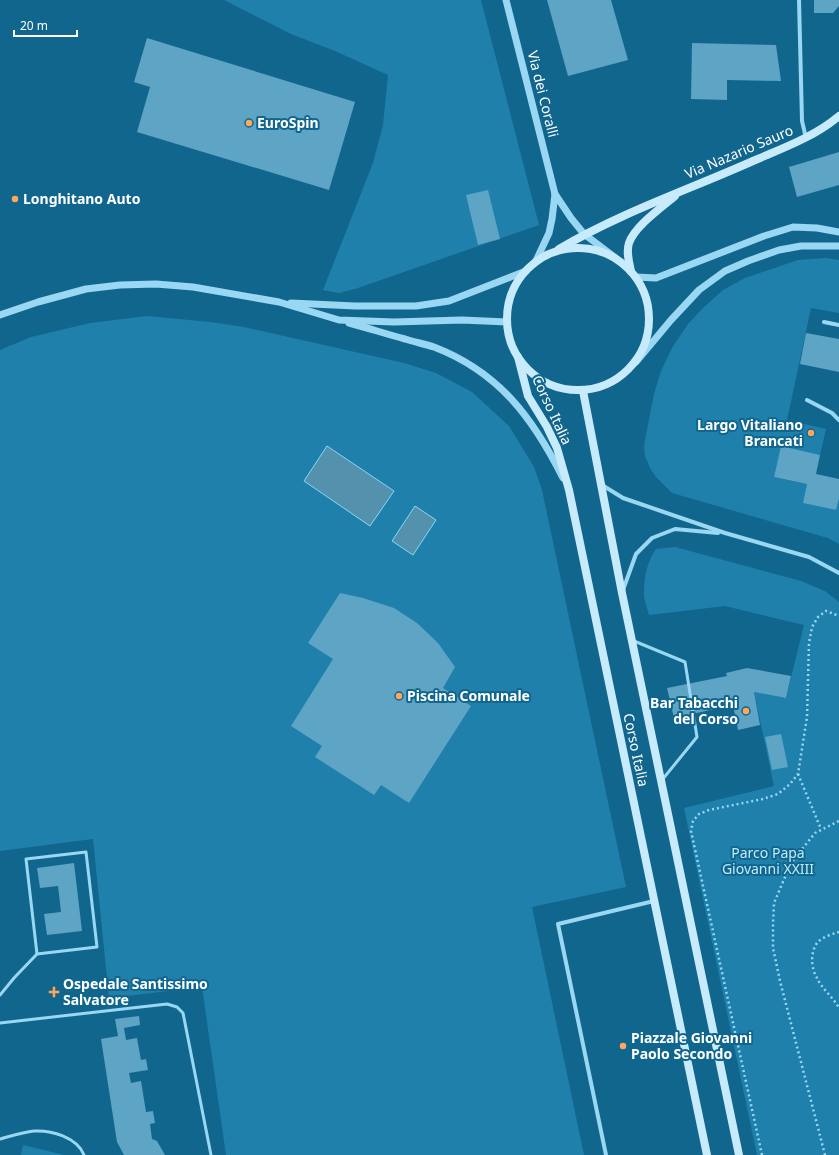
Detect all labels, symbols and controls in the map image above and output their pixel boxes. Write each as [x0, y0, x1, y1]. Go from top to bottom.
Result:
scale bar [14, 12, 77, 38]
text: 20 m [20, 17, 48, 34]
street label: Via dei Coralli [524, 49, 563, 139]
place label: EuroSpin [257, 113, 319, 132]
marker: EuroSpin [244, 118, 254, 128]
street label: Via Nazario Sauro [682, 120, 796, 183]
place label: Longhitano Auto [23, 189, 141, 208]
marker: Longhitano Auto [10, 194, 20, 204]
street label: Corso Italia [528, 372, 577, 448]
place label: Largo Vitaliano Brancati [697, 415, 803, 450]
marker: Largo Vitaliano Brancati [806, 428, 816, 438]
place label: Piscina Comunale [407, 686, 530, 705]
marker: Piscina Comunale [394, 691, 404, 701]
place label: Bar Tabacchi del Corso [650, 693, 738, 728]
marker: Bar Tabacchi del Corso [741, 706, 751, 716]
street label: Corso Italia [619, 711, 654, 788]
park label: Parco Papa Giovanni XXIII [722, 843, 814, 878]
place label: Ospedale Santissimo Salvatore [63, 974, 208, 1009]
marker: Ospedale Santissimo Salvatore [48, 986, 60, 998]
place label: Piazzale Giovanni Paolo Secondo [631, 1028, 752, 1063]
marker: Piazzale Giovanni Paolo Secondo [618, 1041, 628, 1051]

